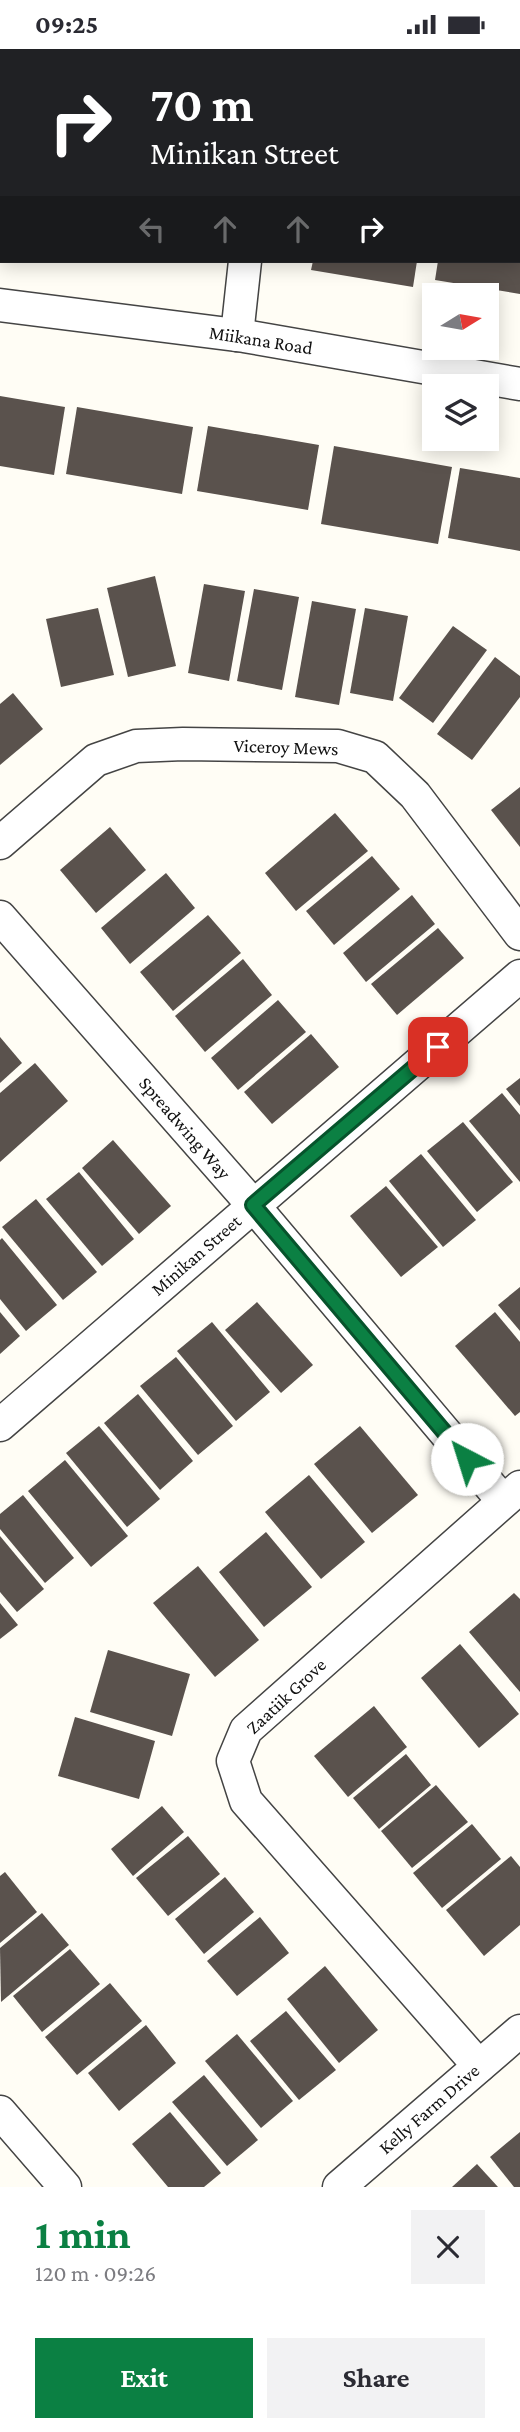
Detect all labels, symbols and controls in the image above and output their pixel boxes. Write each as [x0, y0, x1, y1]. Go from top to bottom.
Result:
text: 09:25 [35, 10, 98, 39]
icon: right [35, 77, 126, 168]
text: 70 m [150, 77, 254, 132]
text: Minikan Street [150, 135, 339, 171]
icon: left [133, 210, 171, 248]
icon: ahead [206, 210, 244, 248]
icon: ahead [279, 210, 317, 248]
icon: right [352, 210, 390, 248]
north arrow [422, 283, 499, 361]
map controls [422, 283, 499, 451]
street label: Miikana Road [208, 321, 314, 359]
button: layers [422, 374, 499, 451]
street label: Viceroy Mews [233, 735, 339, 759]
pin [408, 1017, 468, 1077]
icon: arrive [419, 1028, 457, 1066]
street label: Spreadwing Way [135, 1073, 235, 1183]
street label: Minikan Street [147, 1210, 246, 1300]
position arrow [430, 1422, 504, 1496]
street label: Zaatiik Grove [242, 1654, 330, 1738]
street label: Kelly Farm Drive [375, 2060, 483, 2158]
text: 1 min [35, 2210, 131, 2257]
button: close [411, 2210, 485, 2284]
text: 120 m · 09:26 [35, 2260, 156, 2286]
button: Exit [35, 2338, 253, 2418]
button: Share [267, 2338, 485, 2418]

